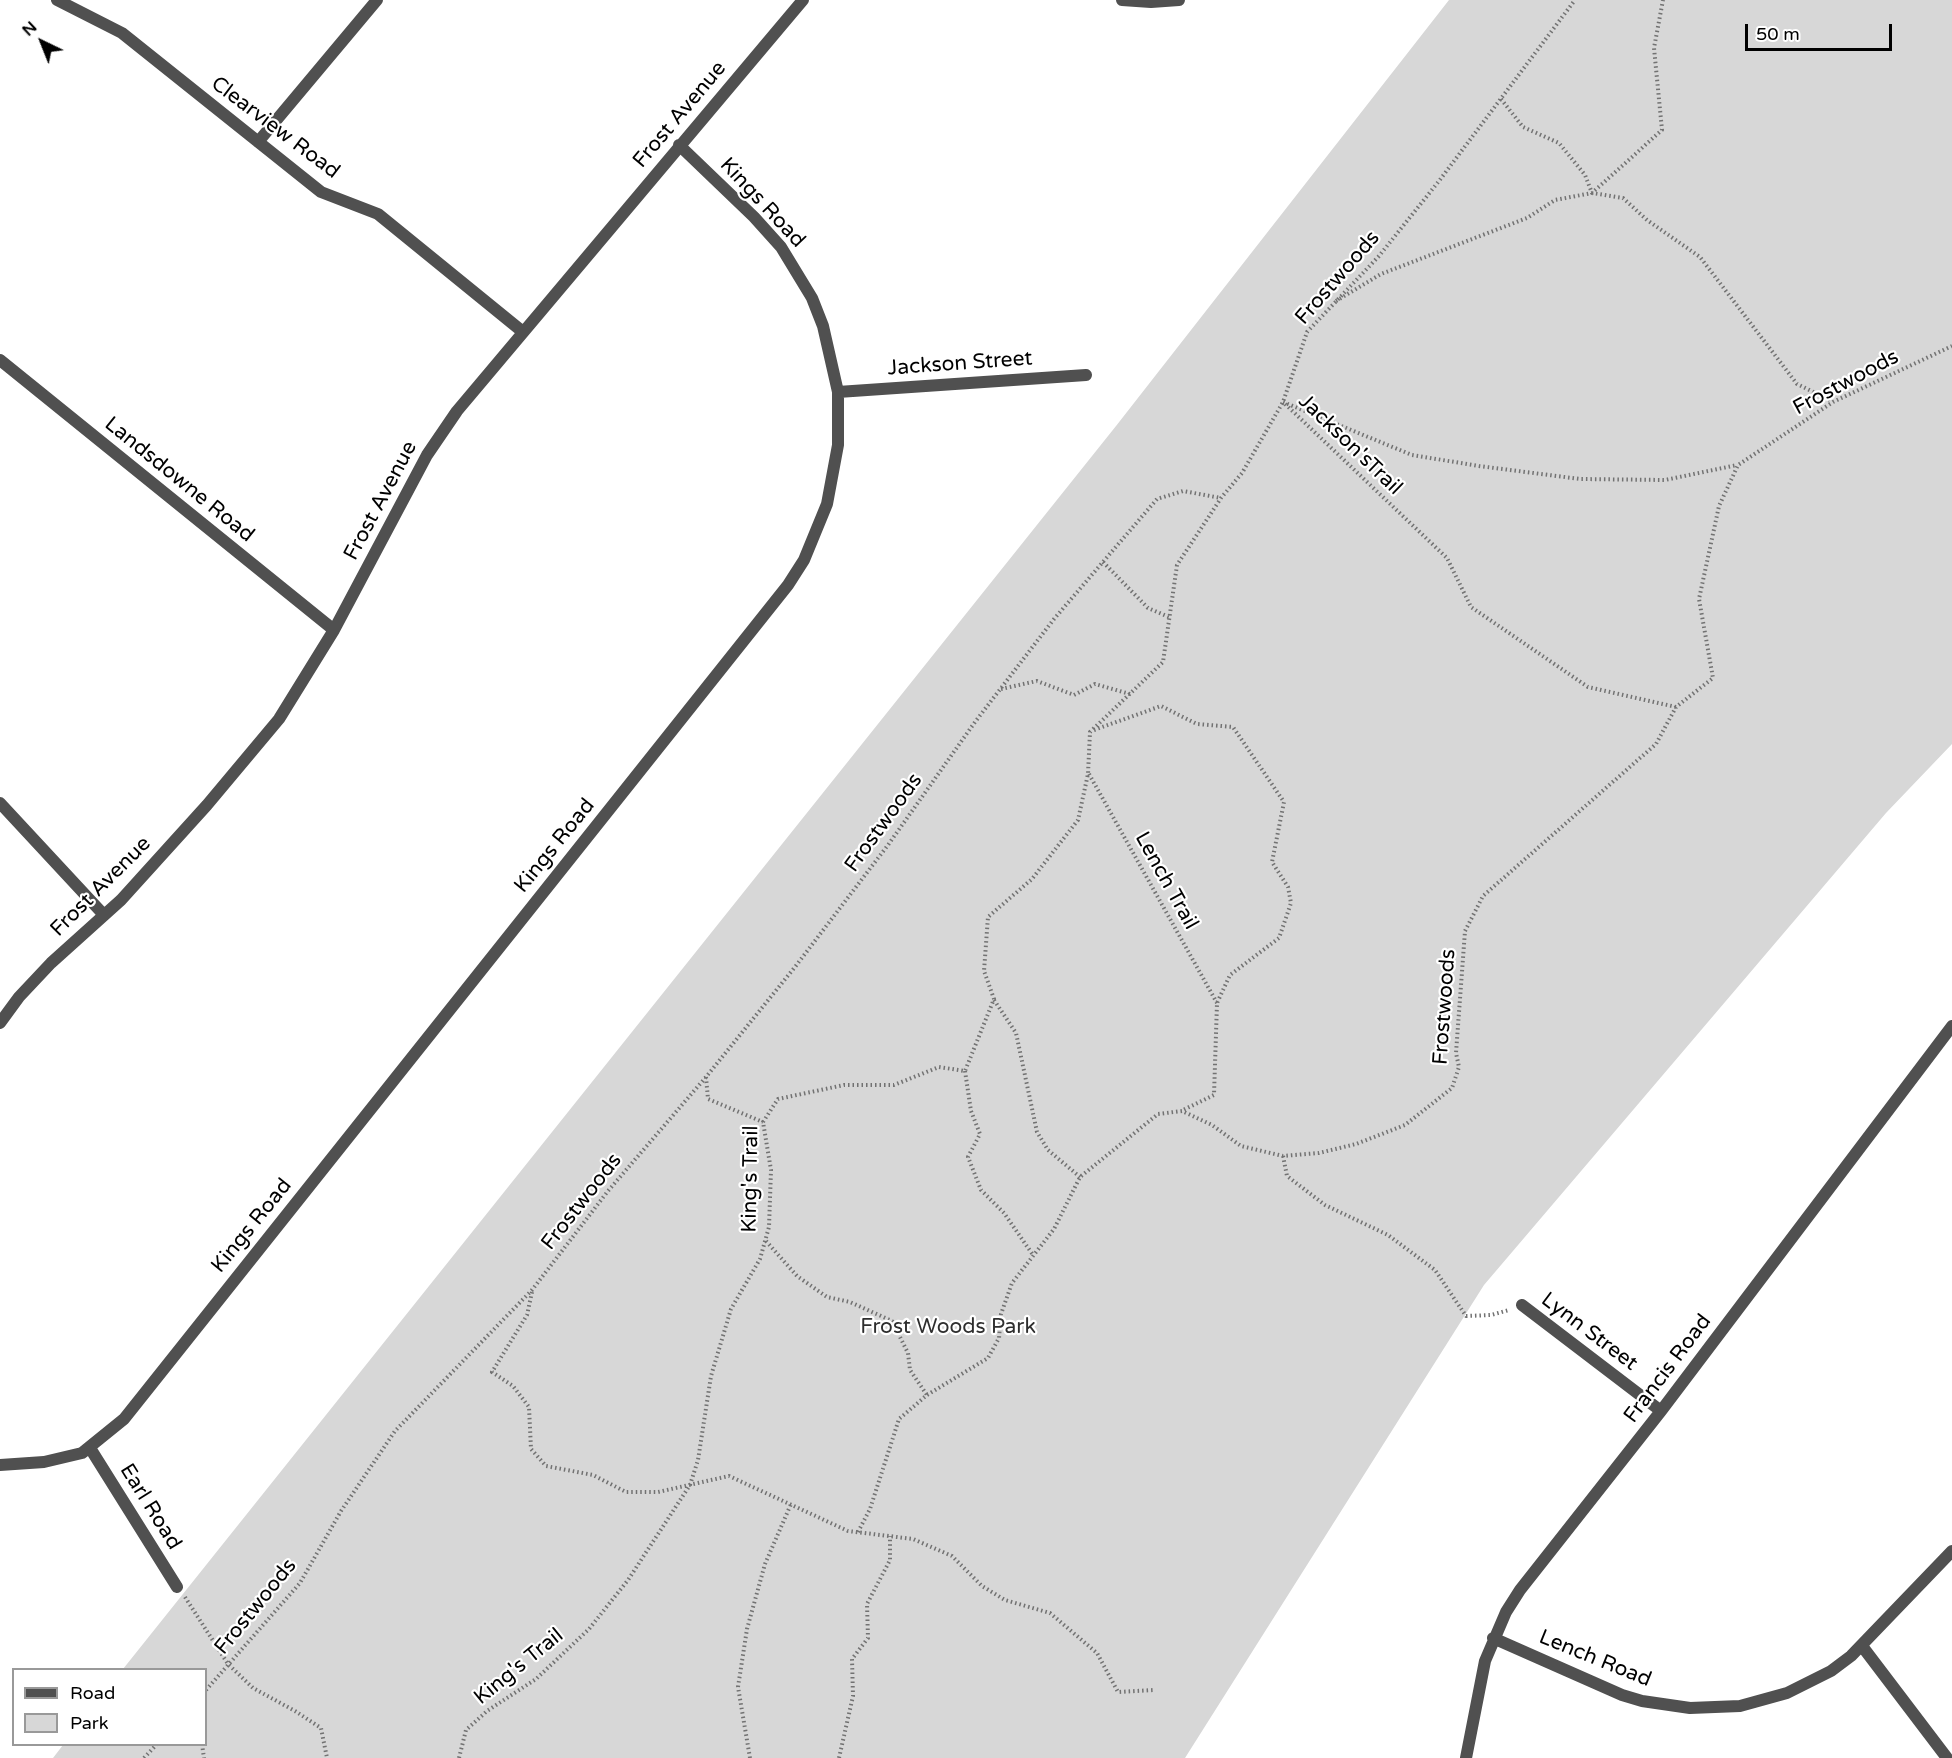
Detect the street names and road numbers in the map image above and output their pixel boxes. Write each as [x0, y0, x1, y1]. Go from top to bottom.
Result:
street label: Frost Avenue [628, 57, 732, 173]
street label: Clearview Road [206, 71, 344, 185]
street label: Kings Road [714, 153, 810, 253]
street label: Frostwoods [1290, 226, 1386, 330]
street label: Frostwoods [1789, 345, 1903, 421]
street label: Jackson Street [887, 346, 1033, 382]
street label: Jackson'sTrail [1293, 389, 1407, 501]
street label: Landsdowne Road [99, 412, 259, 548]
street label: Frost Avenue [339, 437, 423, 565]
street label: Frostwoods [840, 769, 928, 877]
street label: Kings Road [509, 794, 601, 898]
street label: Lench Trail [1129, 828, 1203, 934]
street label: Frost Avenue [46, 832, 156, 942]
street label: Frostwoods [1428, 948, 1462, 1066]
street label: King's Trail [737, 1125, 765, 1233]
street label: Frostwoods [536, 1149, 628, 1255]
street label: Kings Road [206, 1174, 298, 1278]
street label: Lynn Street [1536, 1288, 1642, 1376]
street label: Francis Road [1619, 1310, 1717, 1428]
street label: Earl Road [114, 1459, 186, 1555]
street label: Frostwoods [210, 1554, 302, 1660]
street label: King's Trail [469, 1623, 569, 1711]
street label: Lench Road [1535, 1625, 1655, 1693]

